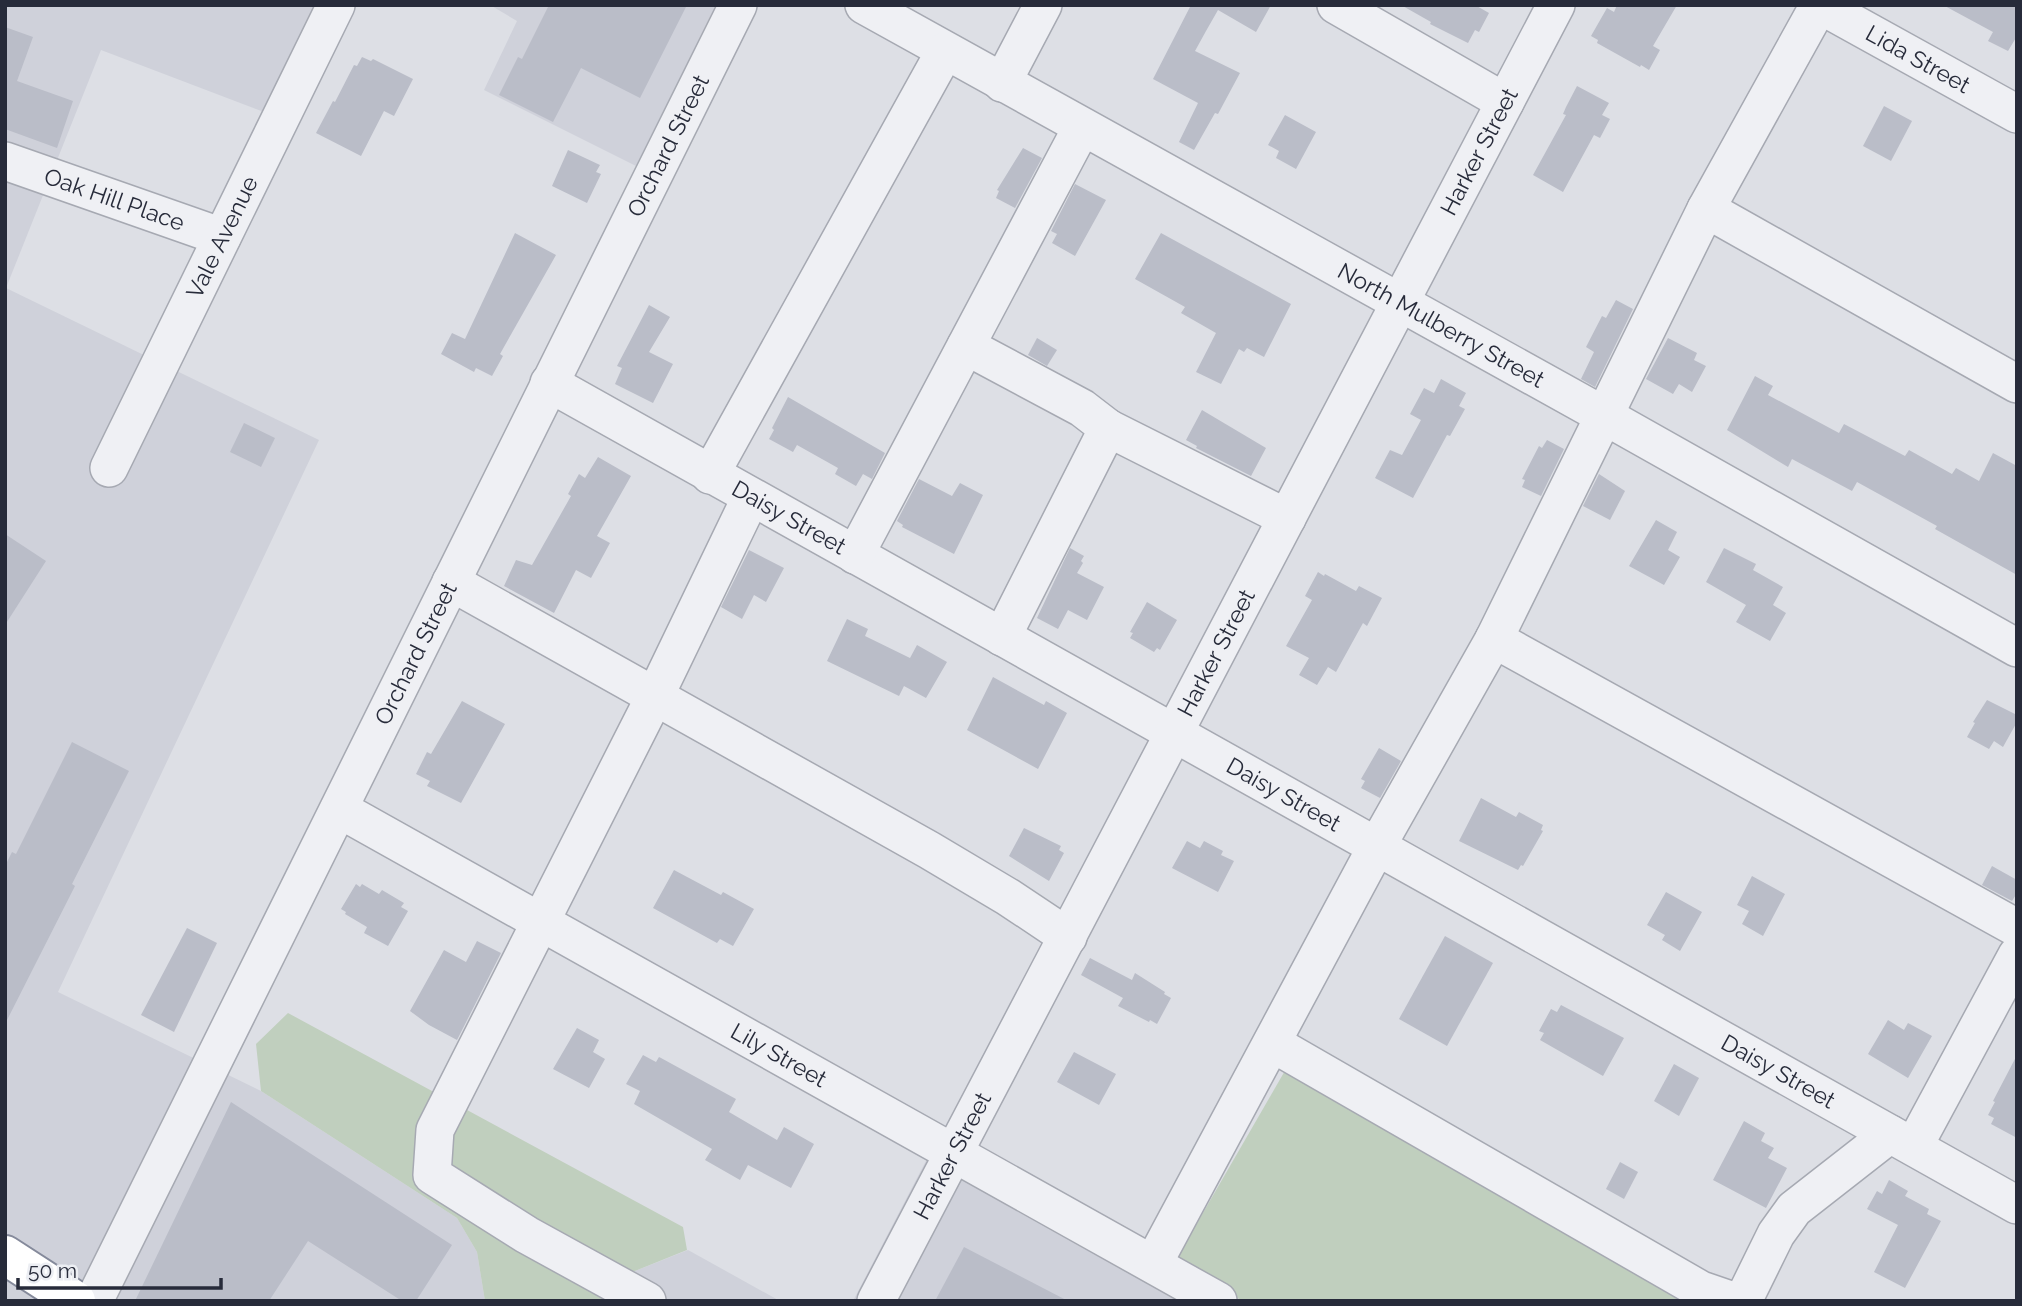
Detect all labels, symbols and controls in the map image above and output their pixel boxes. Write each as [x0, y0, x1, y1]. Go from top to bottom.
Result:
street label: Lida Street [1861, 19, 1975, 99]
street label: Orchard Street [621, 70, 714, 221]
street label: Harker Street [1434, 83, 1523, 220]
street label: Oak Hill Place [41, 162, 188, 236]
street label: Vale Avenue [180, 172, 263, 303]
street label: North Mulberry Street [1333, 257, 1550, 393]
street label: Daisy Street [727, 474, 851, 560]
street label: Orchard Street [369, 578, 462, 729]
street label: Harker Street [1171, 584, 1260, 721]
street label: Daisy Street [1222, 751, 1346, 837]
street label: Lily Street [726, 1017, 832, 1093]
street label: Daisy Street [1717, 1028, 1841, 1114]
street label: Harker Street [907, 1087, 996, 1224]
scale bar [18, 1246, 220, 1290]
text: 50 m [28, 1258, 77, 1283]

